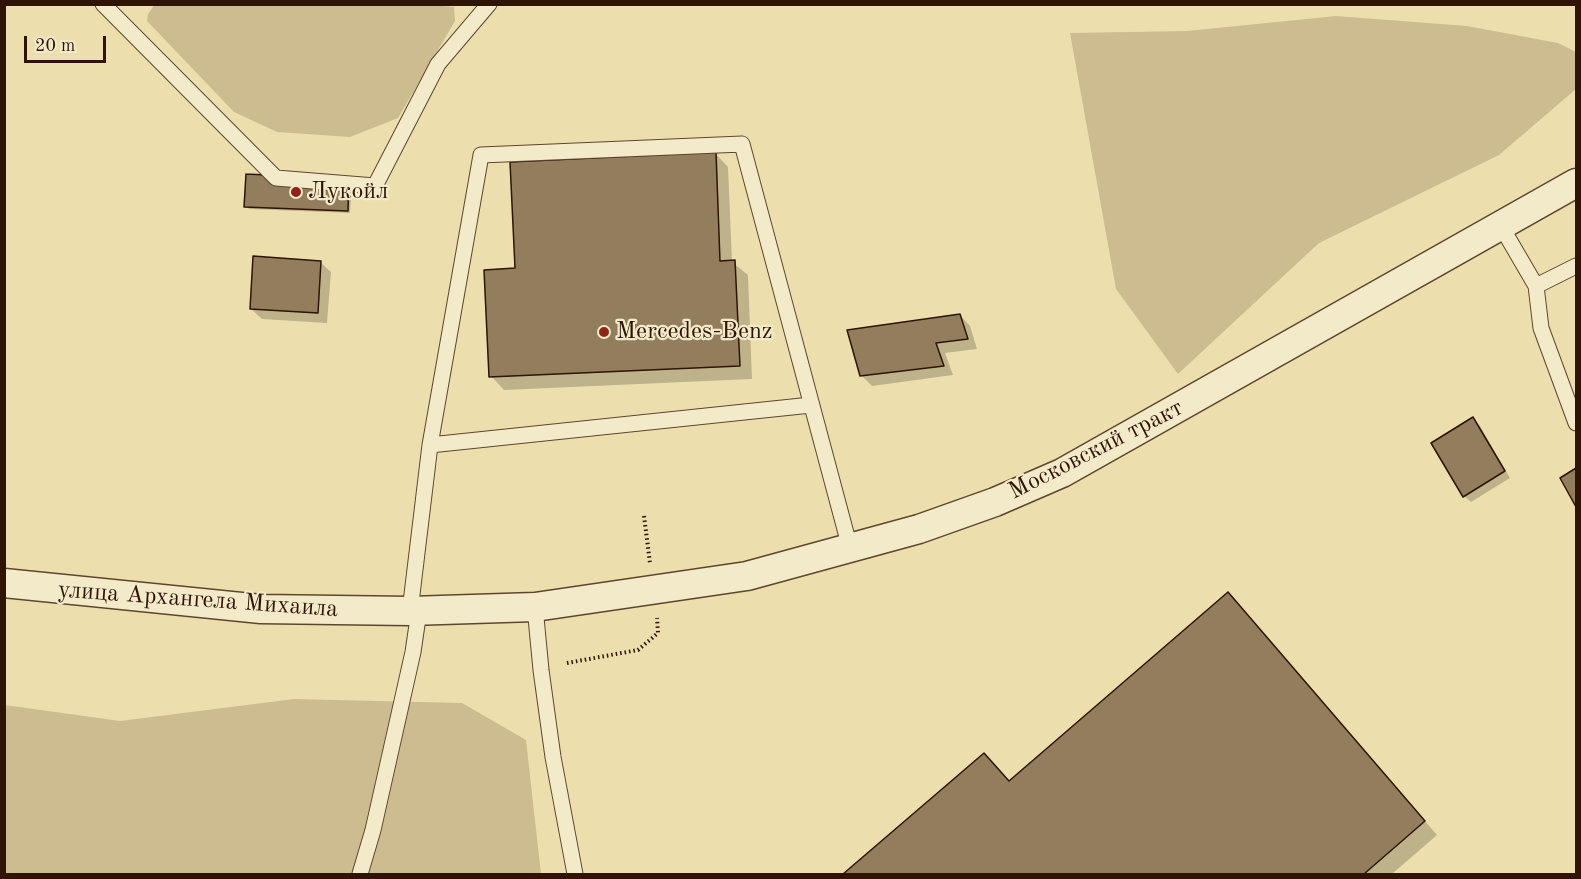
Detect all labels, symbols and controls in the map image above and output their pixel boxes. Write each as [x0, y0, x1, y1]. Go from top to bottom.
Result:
scale bar [27, 24, 110, 62]
text: 20 m [35, 37, 75, 55]
place label: Лукойл [308, 178, 388, 206]
marker: Лукойл [289, 185, 303, 199]
place label: Mercedes-Benz [616, 318, 772, 346]
marker: Mercedes-Benz [597, 325, 611, 339]
street label: Московский тракт [1004, 394, 1188, 506]
street label: улица Архангела Михаила [57, 576, 339, 624]

